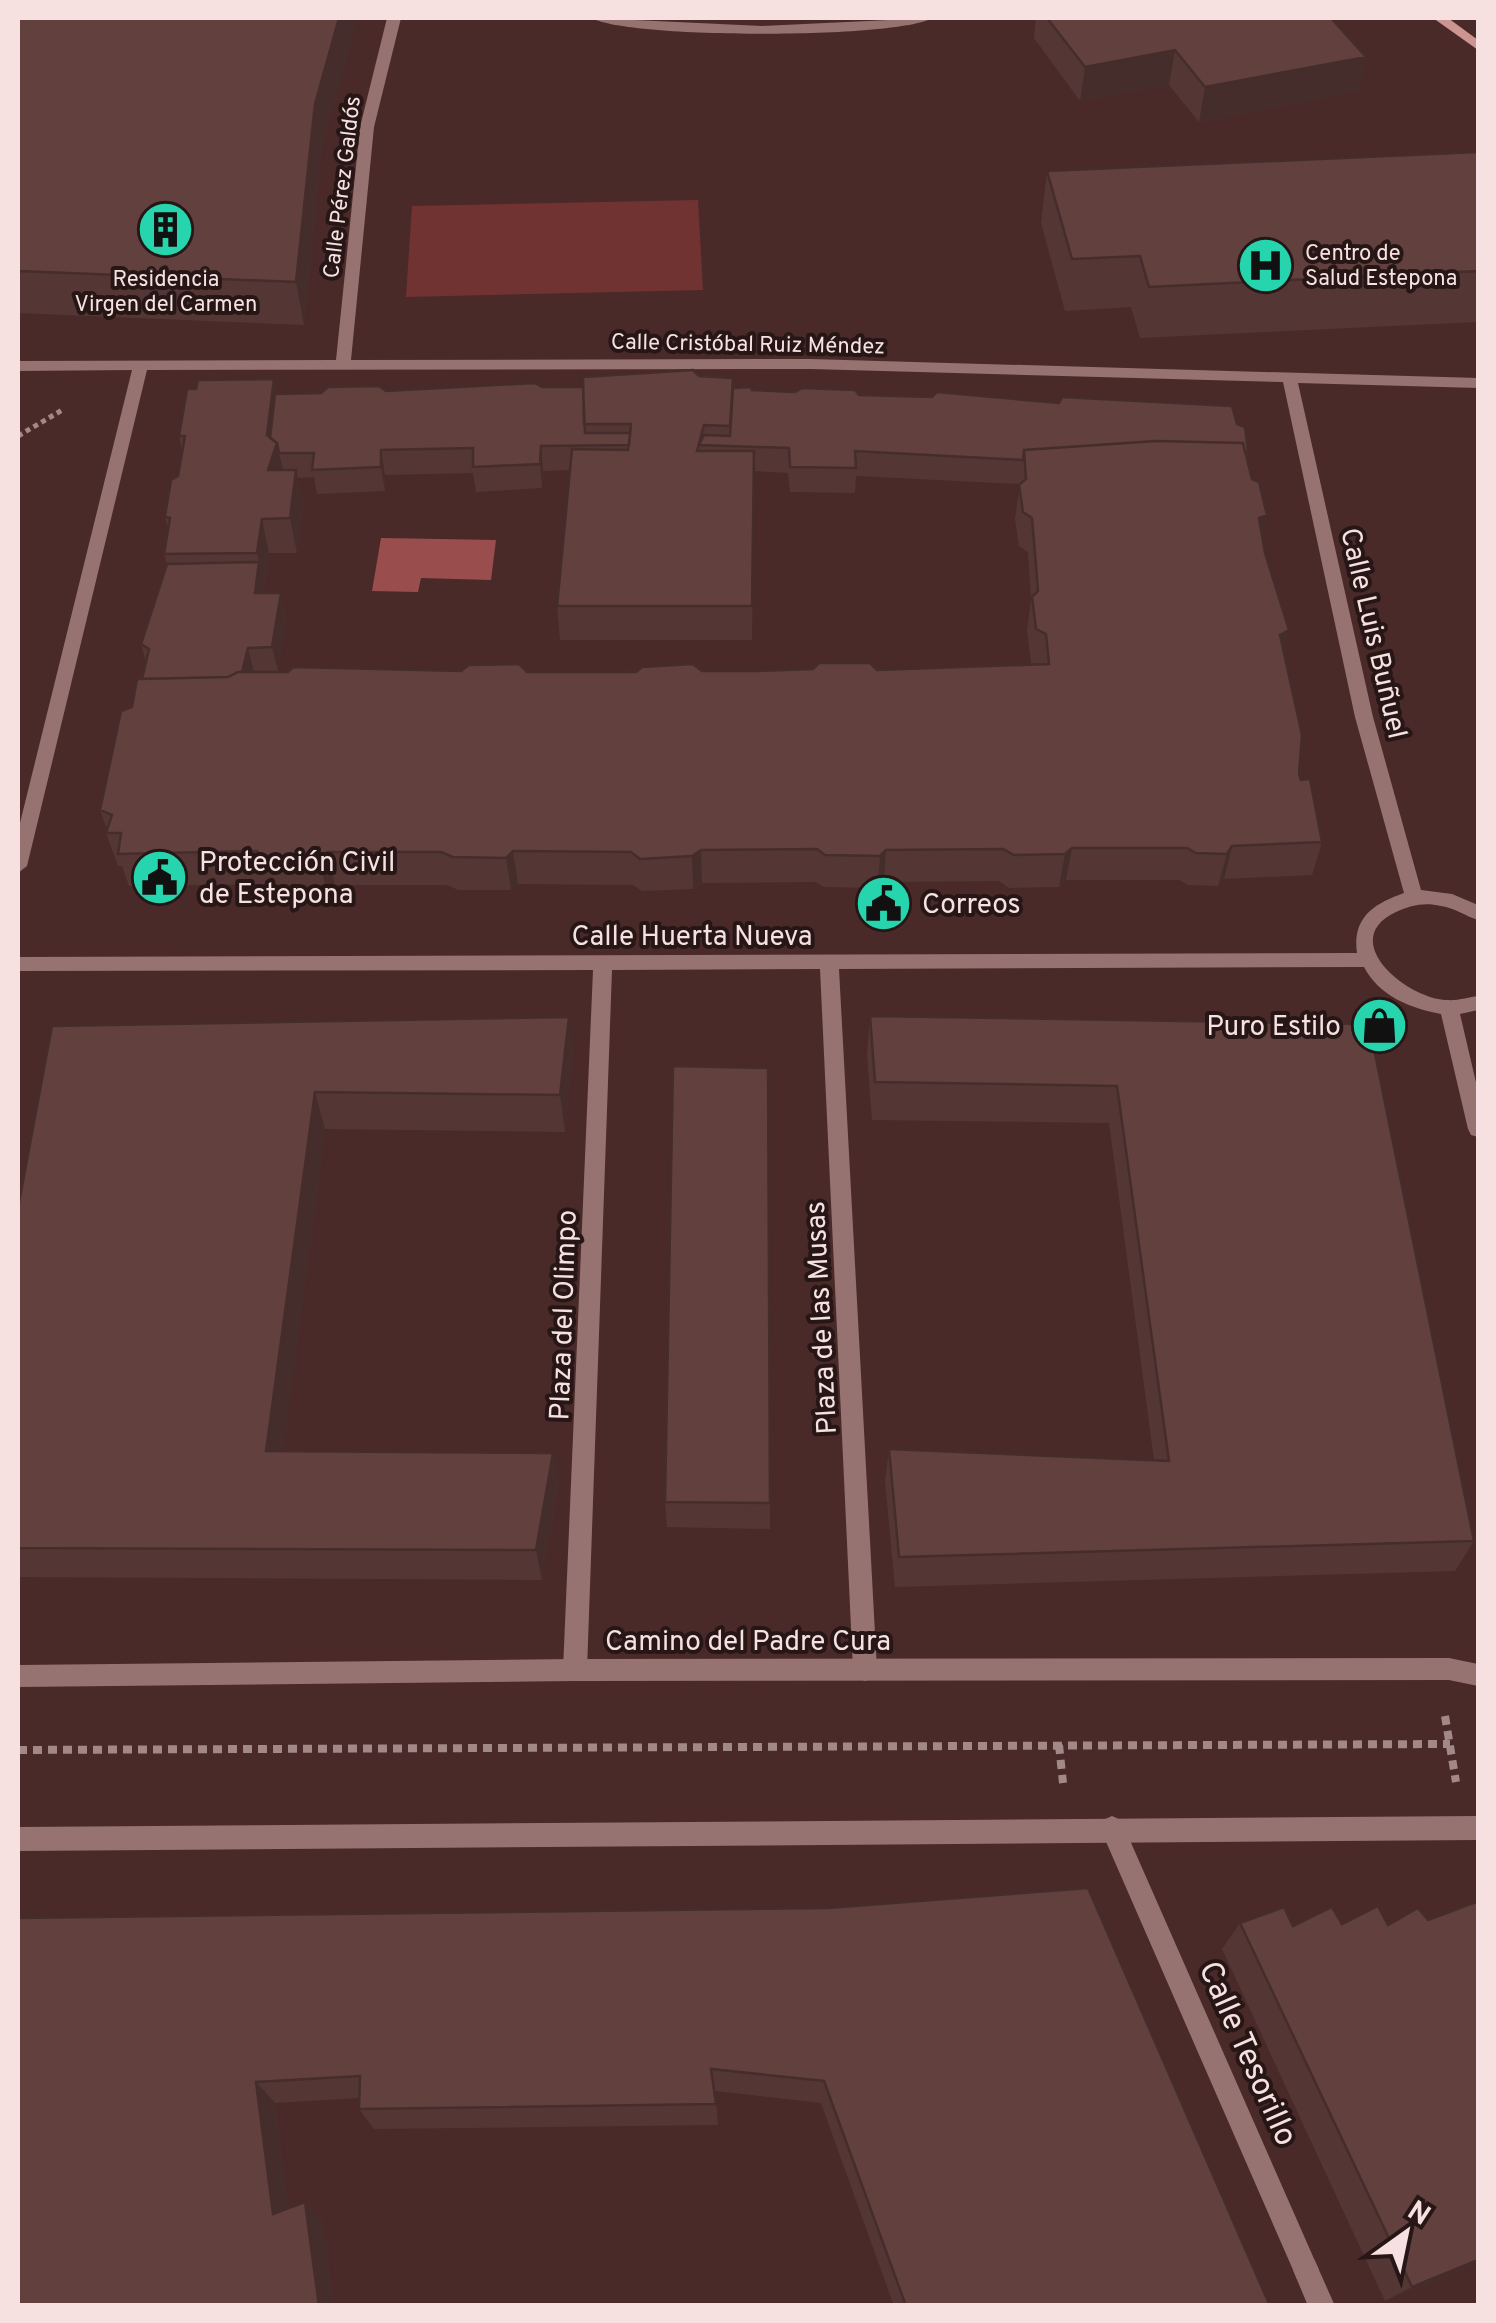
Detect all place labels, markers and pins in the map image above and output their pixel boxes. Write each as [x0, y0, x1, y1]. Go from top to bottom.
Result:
building icon: Residencia Virgen del Carmen [136, 200, 196, 260]
hospital icon: Centro de Salud Estepona [1236, 235, 1296, 295]
place label: Centro de Salud Estepona [1305, 241, 1457, 293]
place label: Residencia Virgen del Carmen [75, 267, 257, 319]
place label: Protección Civil de Estepona [199, 846, 395, 914]
public building icon: Protección Civil de Estepona [130, 847, 190, 907]
public building icon: Correos [853, 873, 913, 933]
place label: Correos [922, 888, 1021, 924]
shop icon: Puro Estilo [1350, 995, 1410, 1055]
place label: Puro Estilo [1206, 1010, 1341, 1046]

